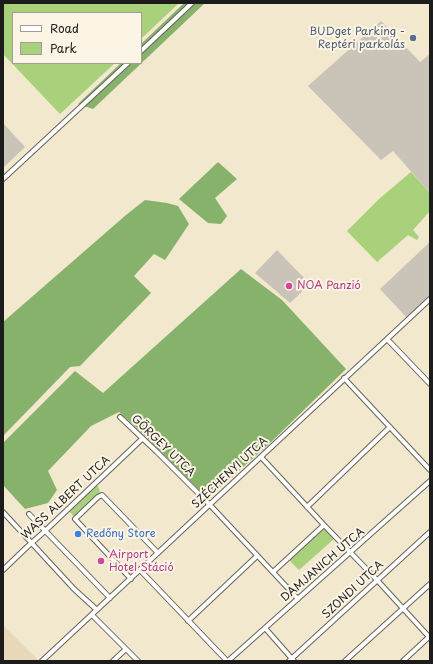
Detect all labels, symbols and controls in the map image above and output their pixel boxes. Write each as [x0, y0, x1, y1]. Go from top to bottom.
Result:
legend [12, 12, 142, 64]
text: Road [50, 19, 79, 37]
place label: BUDget Parking - Reptéri parkolás [309, 25, 405, 51]
marker: BUDget Parking - Reptéri parkolás [408, 33, 418, 43]
text: Park [50, 39, 77, 57]
place label: NOA Panzió [297, 279, 361, 293]
marker: NOA Panzió [284, 281, 294, 291]
street label: GÖRGEY UTCA [128, 412, 198, 480]
street label: SZÉCHENYI UTCA [190, 435, 270, 511]
street label: WASS ALBERT UTCA [19, 454, 113, 542]
street label: DAMJANICH UTCA [279, 525, 367, 605]
place label: Redőny Store [86, 527, 156, 541]
marker: Redőny Store [73, 529, 83, 539]
place label: Airport Hotel Stáció [109, 548, 174, 574]
marker: Airport Hotel Stáció [96, 556, 106, 566]
street label: SZONDI UTCA [320, 558, 386, 622]

